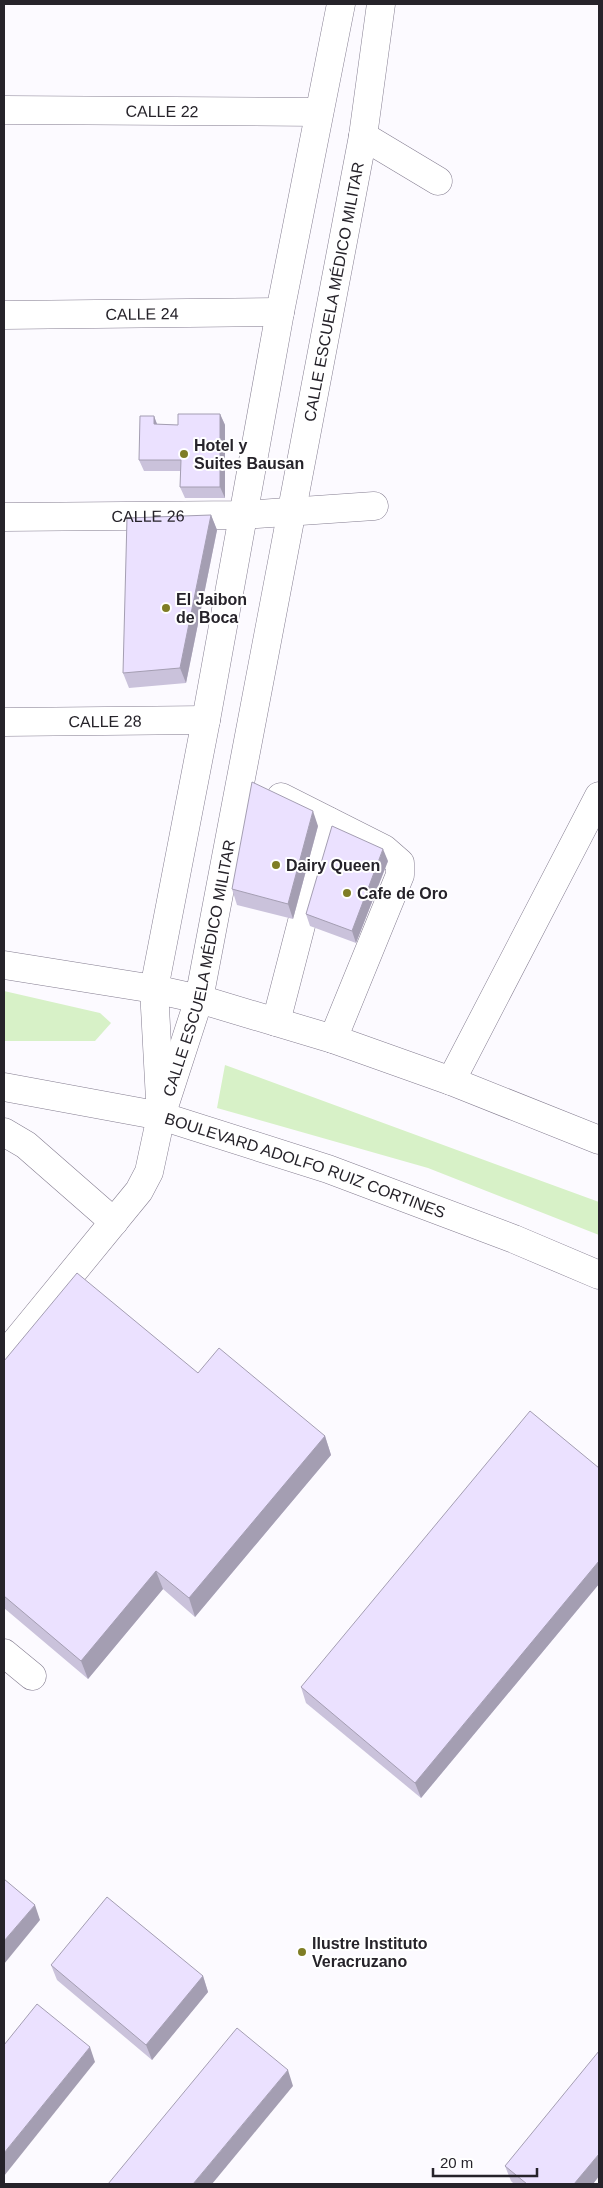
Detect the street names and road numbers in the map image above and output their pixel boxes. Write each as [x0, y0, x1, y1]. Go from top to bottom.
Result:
street label: CALLE 22 [125, 103, 199, 120]
street label: CALLE ESCUELA MÉDICO MILITAR [301, 160, 367, 423]
street label: CALLE 24 [105, 305, 179, 323]
street label: CALLE 26 [111, 507, 185, 525]
street label: CALLE 28 [68, 713, 142, 730]
street label: CALLE ESCUELA MÉDICO MILITAR [160, 838, 238, 1099]
street label: BOULEVARD ADOLFO RUIZ CORTINES [163, 1110, 448, 1221]

